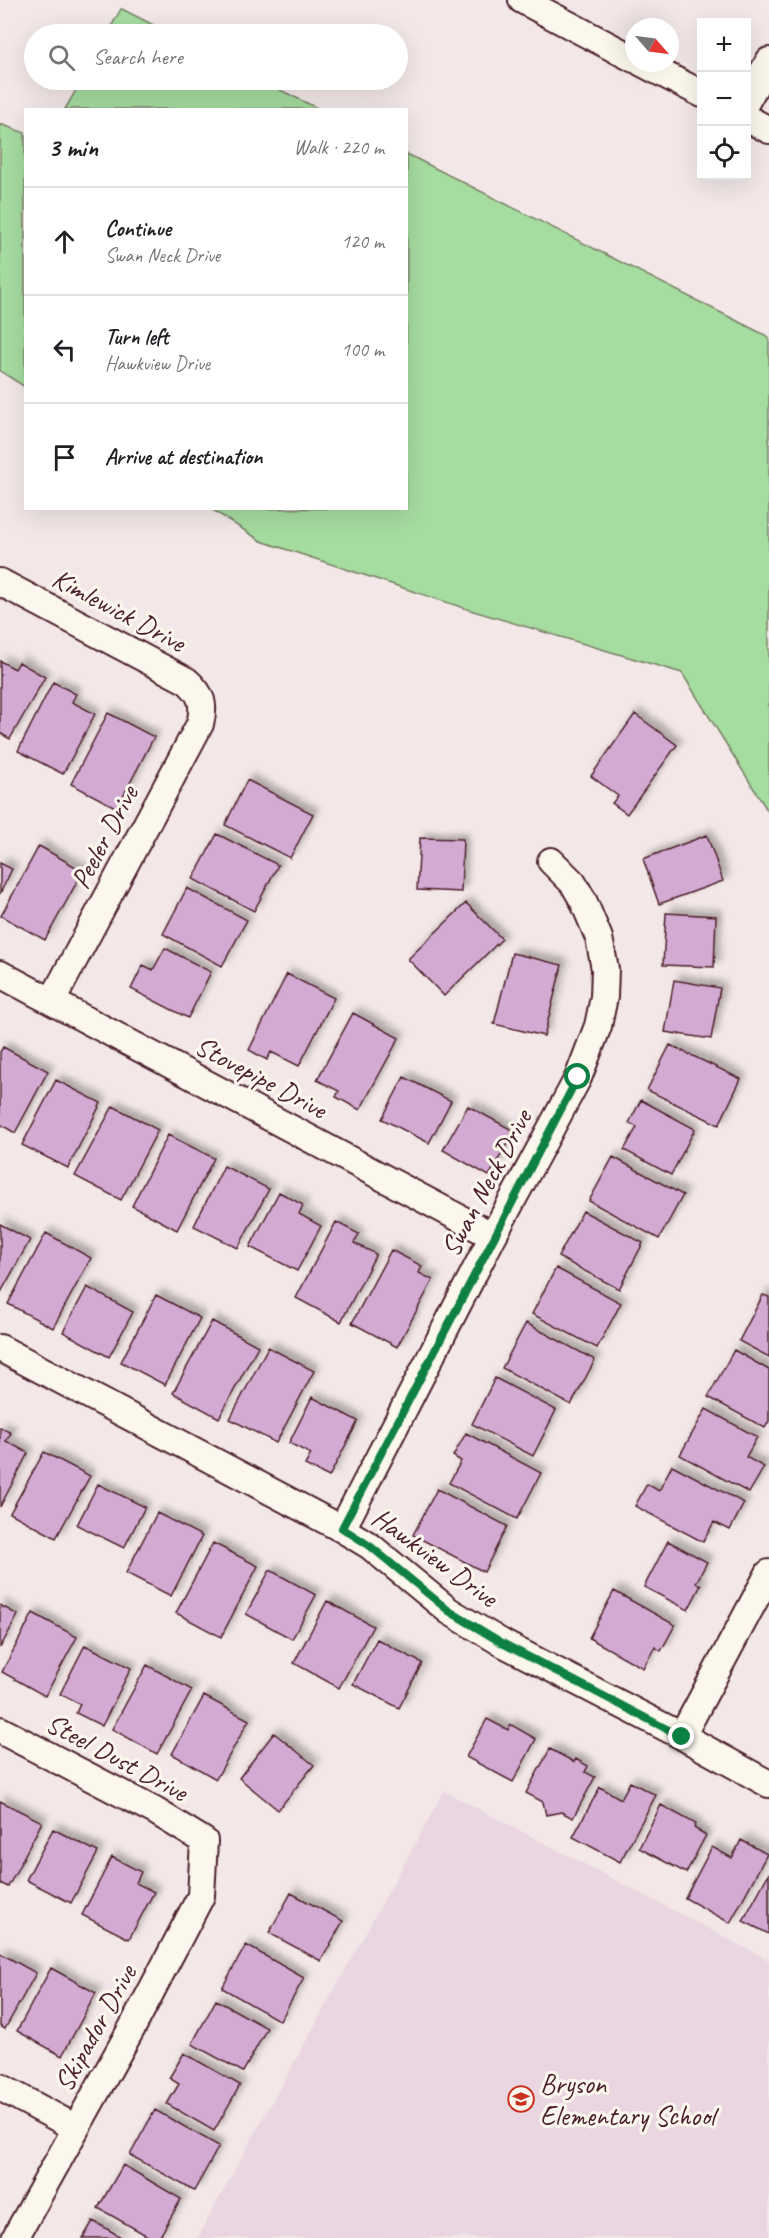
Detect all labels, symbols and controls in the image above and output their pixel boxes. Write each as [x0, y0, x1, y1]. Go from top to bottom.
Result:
north arrow [625, 18, 679, 72]
map controls [697, 18, 751, 180]
button: + [697, 18, 751, 72]
search box [24, 24, 408, 90]
icon: search [45, 41, 78, 74]
text: Search here [93, 43, 183, 71]
button: − [697, 72, 751, 126]
button: locate [697, 126, 751, 180]
text: 3 min [48, 131, 98, 164]
text: Walk · 220 m [294, 135, 384, 160]
text: Continue [105, 215, 171, 243]
icon: ahead [48, 225, 81, 258]
text: 120 m [341, 229, 384, 254]
text: Swan Neck Drive [105, 243, 220, 268]
text: Turn left [105, 323, 169, 351]
icon: left [48, 333, 81, 366]
text: 100 m [341, 337, 384, 362]
text: Hawkview Drive [105, 351, 210, 376]
icon: arrive [48, 441, 81, 474]
text: Arrive at destination [105, 443, 262, 471]
street label: Kimlewick Drive [46, 560, 193, 661]
street label: Peeler Drive [62, 778, 147, 894]
street label: Stovepipe Drive [189, 1028, 334, 1127]
route start [564, 1063, 590, 1089]
street label: Swan Neck Drive [433, 1102, 540, 1262]
street label: Hawkview Drive [365, 1500, 506, 1616]
street label: Steel Dust Drive [40, 1705, 195, 1810]
route end [668, 1723, 694, 1749]
street label: Skipador Drive [46, 1957, 145, 2097]
place label: Bryson Elementary School [540, 2066, 720, 2133]
school or university icon: Bryson Elementary School [506, 2084, 536, 2114]

